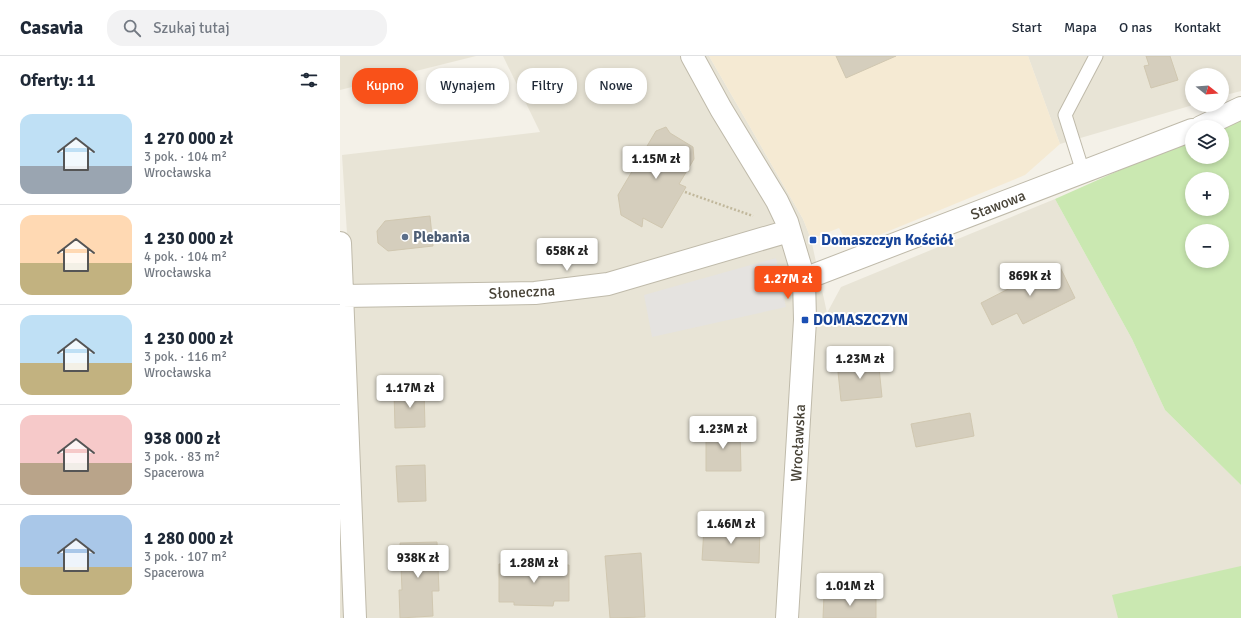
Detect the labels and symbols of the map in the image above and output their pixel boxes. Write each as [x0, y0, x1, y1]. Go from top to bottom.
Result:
north arrow [1185, 68, 1229, 112]
pin: 1.15M zł [615, 146, 697, 180]
street label: Stawowa [968, 186, 1028, 224]
place label: Plebania [413, 228, 470, 246]
place label: Domaszczyn Kościół [821, 231, 954, 249]
marker: Plebania [400, 232, 410, 242]
marker: Domaszczyn Kościół [808, 235, 818, 245]
pin: 658K zł [530, 238, 604, 272]
pin: 869K zł [993, 263, 1067, 297]
pin: 1.27M zł [747, 266, 829, 300]
street label: Słoneczna [488, 281, 556, 303]
place label: DOMASZCZYN [813, 311, 908, 329]
marker: DOMASZCZYN [800, 315, 810, 325]
pin: 1.23M zł [819, 346, 901, 380]
pin: 1.17M zł [369, 375, 451, 409]
street label: Wrocławska [787, 404, 809, 482]
pin: 1.23M zł [682, 416, 764, 450]
pin: 1.46M zł [690, 511, 772, 545]
pin: 938K zł [381, 545, 455, 579]
pin: 1.28M zł [493, 550, 575, 584]
pin: 1.01M zł [809, 573, 891, 607]

